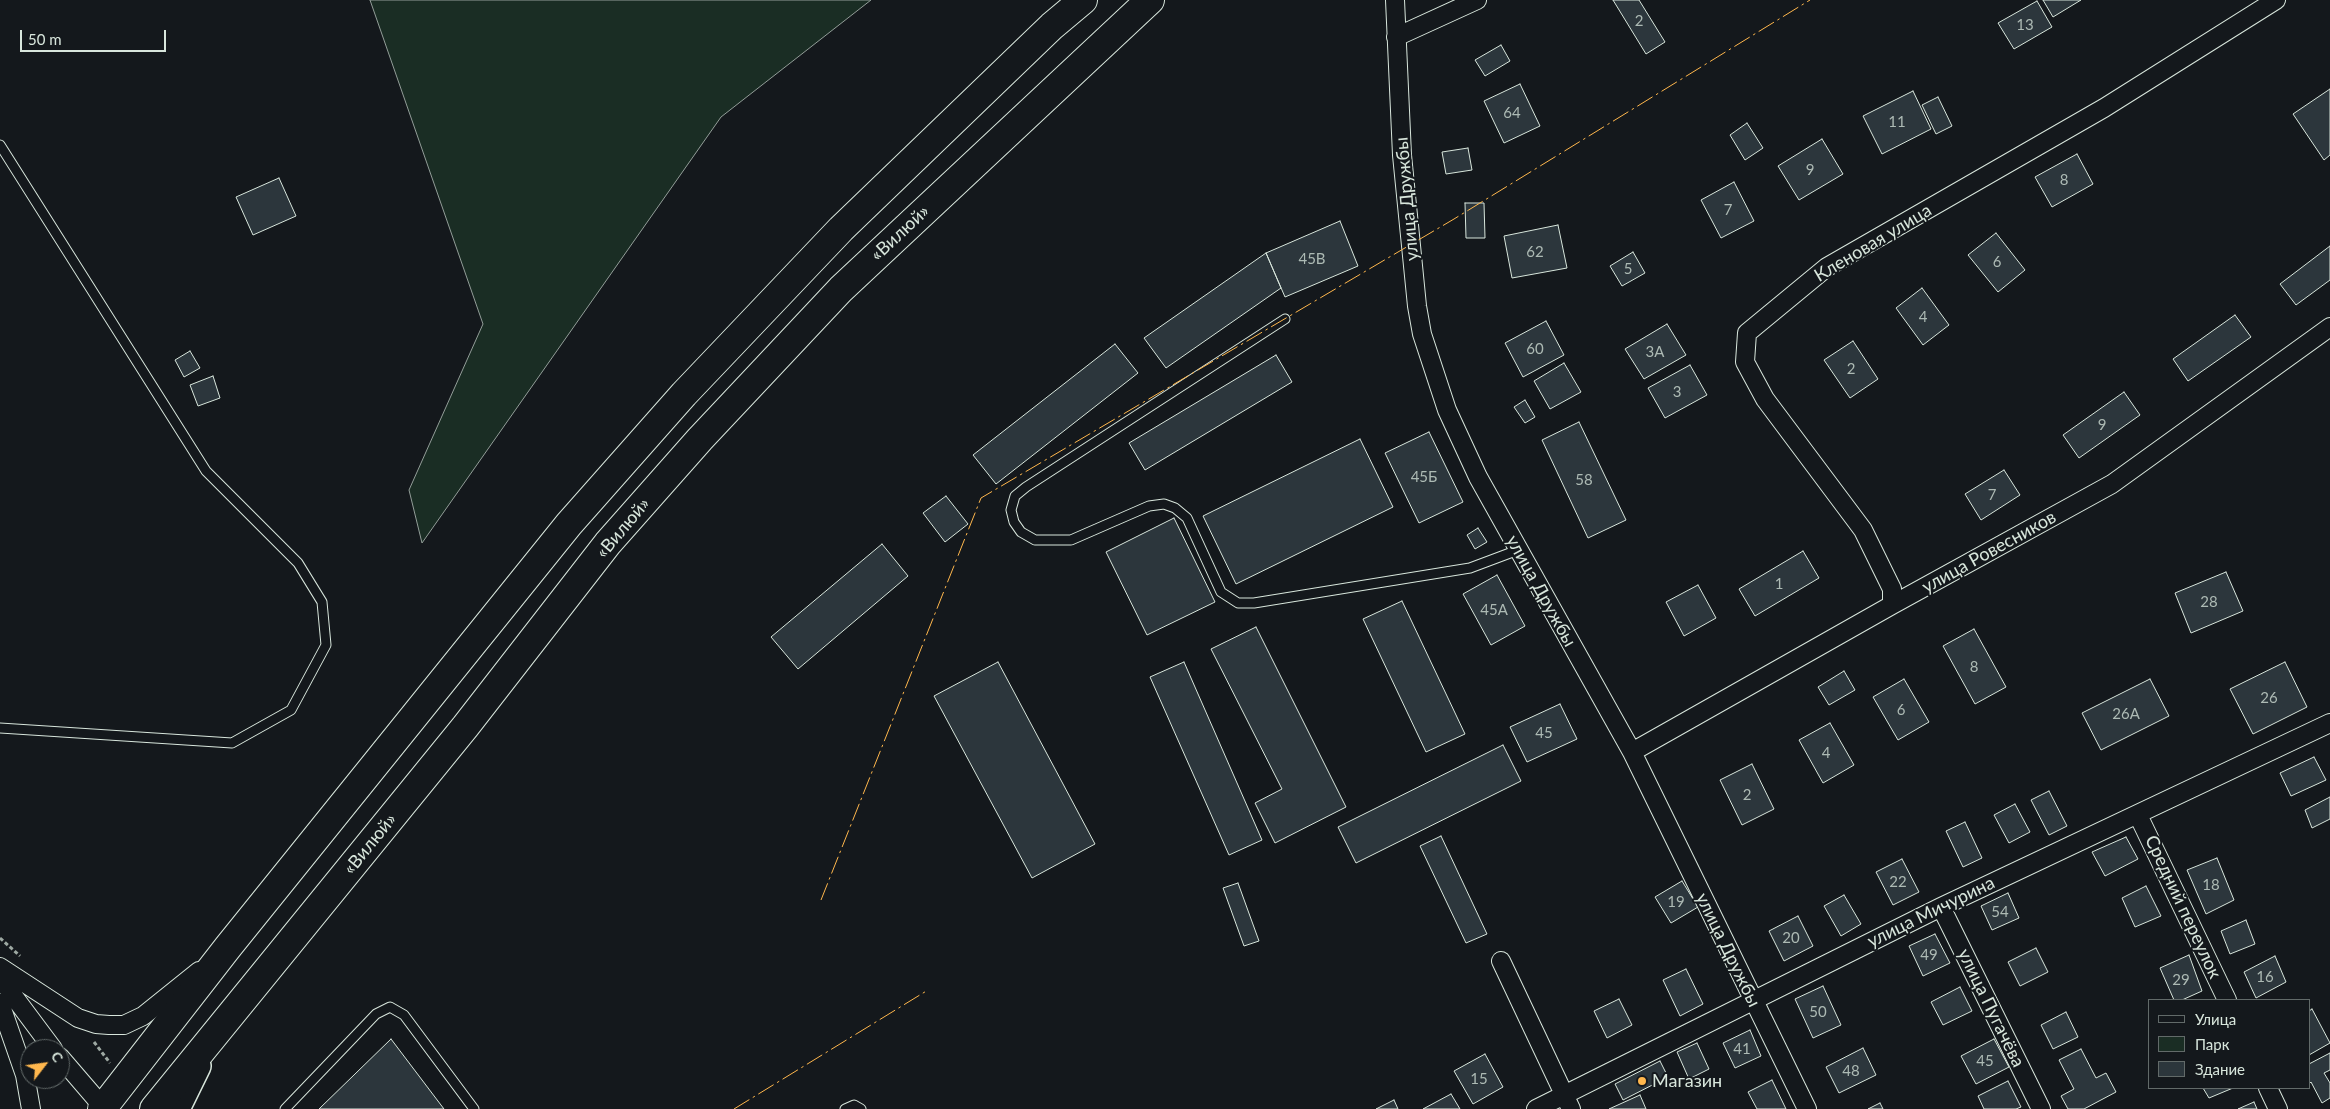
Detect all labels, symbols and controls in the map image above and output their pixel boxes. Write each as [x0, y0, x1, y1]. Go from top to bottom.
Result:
house number: 2 [1635, 12, 1643, 30]
house number: 13 [2016, 16, 2034, 34]
scale bar [22, 20, 169, 52]
text: 50 m [28, 30, 62, 48]
house number: 64 [1503, 104, 1521, 122]
house number: 11 [1888, 113, 1906, 131]
street label: улица Дружбы [1391, 136, 1423, 262]
house number: 9 [1806, 161, 1814, 179]
house number: 8 [2060, 171, 2068, 189]
street label: Кленовая улица [1810, 199, 1936, 287]
street label: «Вилюй» [866, 200, 934, 266]
house number: 7 [1724, 201, 1732, 219]
house number: 62 [1526, 243, 1544, 261]
house number: 45В [1298, 250, 1326, 268]
house number: 6 [1993, 253, 2001, 271]
house number: 5 [1624, 260, 1632, 278]
house number: 4 [1919, 308, 1927, 326]
house number: 60 [1526, 340, 1544, 358]
house number: 3А [1646, 343, 1664, 361]
house number: 2 [1847, 360, 1855, 378]
house number: 3 [1673, 383, 1681, 401]
house number: 9 [2098, 416, 2106, 434]
house number: 45Б [1411, 468, 1437, 486]
house number: 58 [1575, 471, 1593, 489]
house number: 7 [1988, 486, 1996, 504]
street label: «Вилюй» [592, 493, 654, 563]
street label: улица Ровесников [1918, 506, 2060, 598]
street label: улица Дружбы [1501, 531, 1581, 651]
house number: 1 [1775, 575, 1783, 593]
house number: 28 [2200, 593, 2218, 611]
house number: 45А [1480, 601, 1508, 619]
house number: 8 [1970, 658, 1978, 676]
house number: 26 [2260, 689, 2278, 707]
house number: 6 [1897, 701, 1905, 719]
house number: 26А [2112, 705, 2140, 723]
house number: 45 [1535, 724, 1553, 742]
house number: 4 [1822, 744, 1830, 762]
house number: 2 [1743, 786, 1751, 804]
street label: «Вилюй» [339, 809, 401, 879]
street label: Средний переулок [2140, 832, 2226, 982]
street label: улица Мичурина [1864, 872, 1998, 952]
house number: 22 [1889, 873, 1907, 891]
house number: 18 [2202, 876, 2220, 894]
street label: улица Дружбы [1691, 889, 1765, 1011]
house number: 19 [1667, 893, 1685, 911]
house number: 54 [1991, 903, 2009, 921]
house number: 20 [1782, 929, 1800, 947]
street label: улица Пугачёва [1953, 945, 2029, 1071]
house number: 49 [1920, 946, 1938, 964]
house number: 16 [2256, 968, 2274, 986]
house number: 29 [2172, 971, 2190, 989]
legend [2148, 999, 2310, 1089]
house number: 50 [1809, 1003, 1827, 1021]
text: Улица [2195, 1010, 2236, 1028]
text: Парк [2195, 1035, 2229, 1053]
north arrow [20, 1039, 70, 1089]
house number: 41 [1733, 1040, 1751, 1058]
text: С [48, 1048, 67, 1065]
house number: 45 [1976, 1052, 1994, 1070]
text: Здание [2195, 1060, 2245, 1078]
house number: 48 [1842, 1062, 1860, 1080]
house number: 15 [1470, 1070, 1488, 1088]
place label: Магазин [1652, 1070, 1722, 1092]
marker: Магазин [1636, 1075, 1648, 1087]

